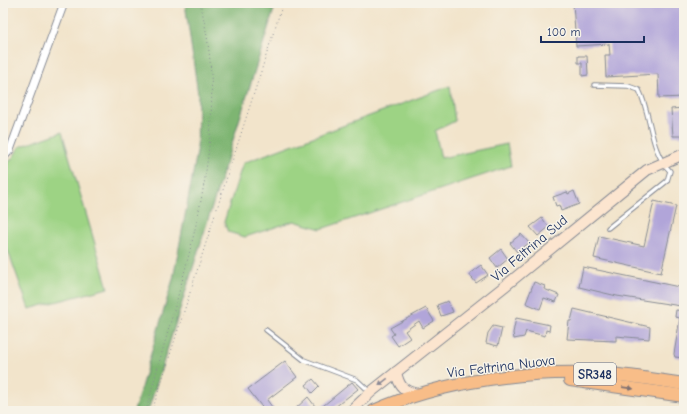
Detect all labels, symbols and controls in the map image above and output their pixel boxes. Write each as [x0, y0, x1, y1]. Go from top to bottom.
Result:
scale bar [541, 18, 644, 44]
text: 100 m [547, 25, 580, 39]
street label: Via Feltrina Sud [488, 211, 571, 285]
street label: Via Feltrina Nuova [446, 351, 556, 382]
road number: SR348 [574, 363, 616, 385]
one-way arrow [378, 378, 389, 386]
one-way arrow [622, 385, 634, 391]

